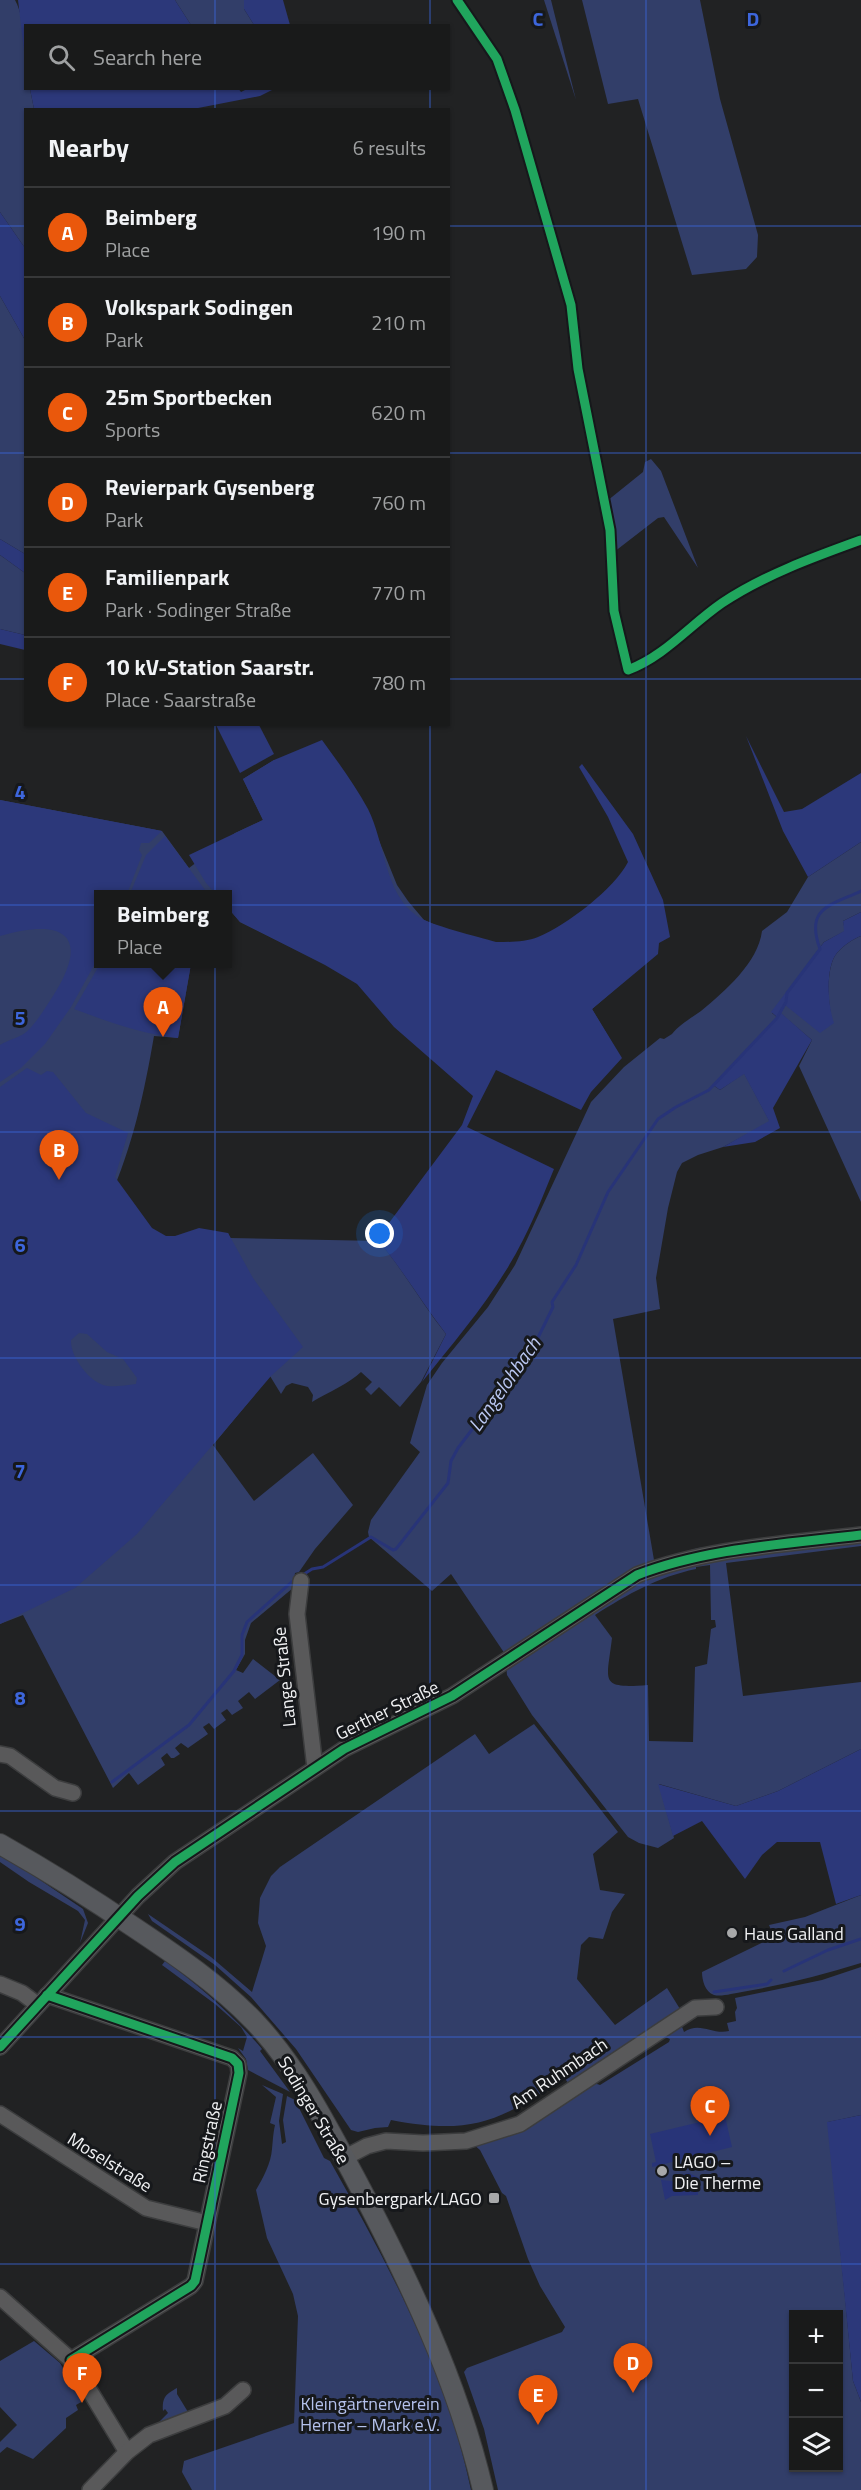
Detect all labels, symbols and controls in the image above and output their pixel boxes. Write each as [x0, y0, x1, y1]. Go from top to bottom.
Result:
text: C [533, 3, 544, 34]
text: D [747, 3, 759, 34]
search box [24, 24, 450, 90]
text: Search here [93, 40, 202, 74]
icon: search [45, 41, 78, 74]
text: Nearby [48, 128, 129, 167]
text: 6 results [353, 132, 426, 163]
text: Beimberg [105, 200, 197, 234]
text: A [61, 217, 74, 248]
text: 190 m [371, 217, 426, 248]
text: Place [105, 234, 150, 265]
text: Volkspark Sodingen [105, 290, 293, 324]
text: B [61, 307, 74, 338]
text: 210 m [371, 307, 426, 338]
text: Park [105, 324, 143, 355]
text: 25m Sportbecken [105, 380, 272, 414]
text: C [62, 397, 73, 428]
text: 620 m [371, 397, 426, 428]
text: Sports [105, 414, 160, 445]
text: Revierpark Gysenberg [105, 470, 314, 504]
text: D [61, 487, 74, 518]
text: 760 m [371, 487, 426, 518]
text: Park [105, 504, 143, 535]
text: Familienpark [105, 560, 229, 594]
text: E [62, 577, 73, 608]
text: 770 m [371, 577, 426, 608]
text: Park · Sodinger Straße [105, 594, 291, 625]
text: 10 kV-Station Saarstr. [105, 650, 314, 684]
text: F [62, 667, 73, 698]
text: 780 m [371, 667, 426, 698]
text: Place · Saarstraße [105, 684, 256, 715]
text: 4 [14, 776, 26, 807]
popup [94, 890, 232, 968]
text: Beimberg [117, 897, 209, 931]
text: Place [117, 931, 162, 962]
pin: A [144, 988, 182, 1037]
text: 5 [14, 1002, 26, 1033]
pin: B [40, 1130, 78, 1180]
your location [365, 1219, 394, 1248]
text: 6 [14, 1229, 26, 1260]
water label: Langelohbach [460, 1330, 549, 1438]
text: 7 [14, 1455, 26, 1486]
street label: Lange Straße [265, 1626, 303, 1728]
street label: Gerther Straße [331, 1673, 443, 1747]
text: 8 [14, 1682, 26, 1713]
text: 9 [14, 1908, 26, 1939]
place label: Haus Galland [744, 1920, 844, 1947]
marker: Haus Galland [725, 1926, 739, 1940]
street label: Am Ruhmbach [505, 2031, 613, 2115]
street label: Sodinger Straße [271, 2051, 357, 2169]
pin: C [690, 2086, 730, 2136]
street label: Ringstraße [185, 2098, 229, 2186]
street label: Moselstraße [62, 2125, 158, 2199]
place label: LAGO – Die Therme [674, 2148, 761, 2196]
marker: LAGO – Die Therme [655, 2164, 669, 2178]
place label: Gysenbergpark/LAGO [319, 2185, 482, 2212]
marker: Gysenbergpark/LAGO [487, 2191, 501, 2205]
map controls [789, 2310, 843, 2472]
button: + [789, 2310, 843, 2364]
pin: D [614, 2344, 652, 2393]
pin: F [62, 2354, 101, 2403]
button: − [789, 2364, 843, 2418]
pin: E [518, 2376, 558, 2425]
park label: Kleingärtnerverein Herner – Mark e.V. [300, 2390, 440, 2438]
button: layers [789, 2418, 843, 2472]

